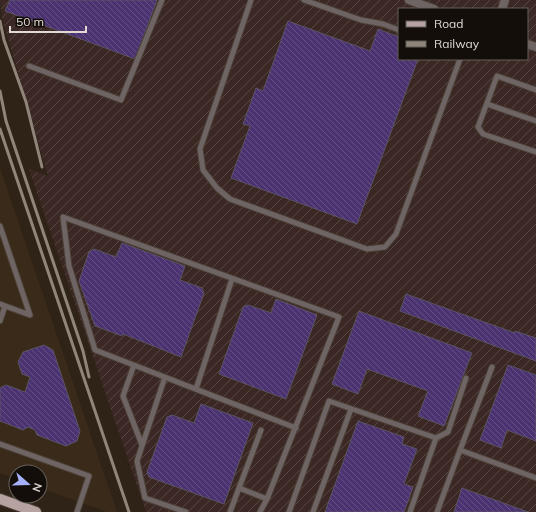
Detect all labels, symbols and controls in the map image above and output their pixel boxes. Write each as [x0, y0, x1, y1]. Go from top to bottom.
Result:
scale bar [10, 8, 86, 34]
legend [398, 8, 528, 60]
text: 50 m [16, 14, 44, 29]
text: Road [434, 16, 463, 31]
text: Railway [434, 36, 480, 51]
north arrow [8, 464, 48, 504]
text: N [29, 481, 45, 494]

